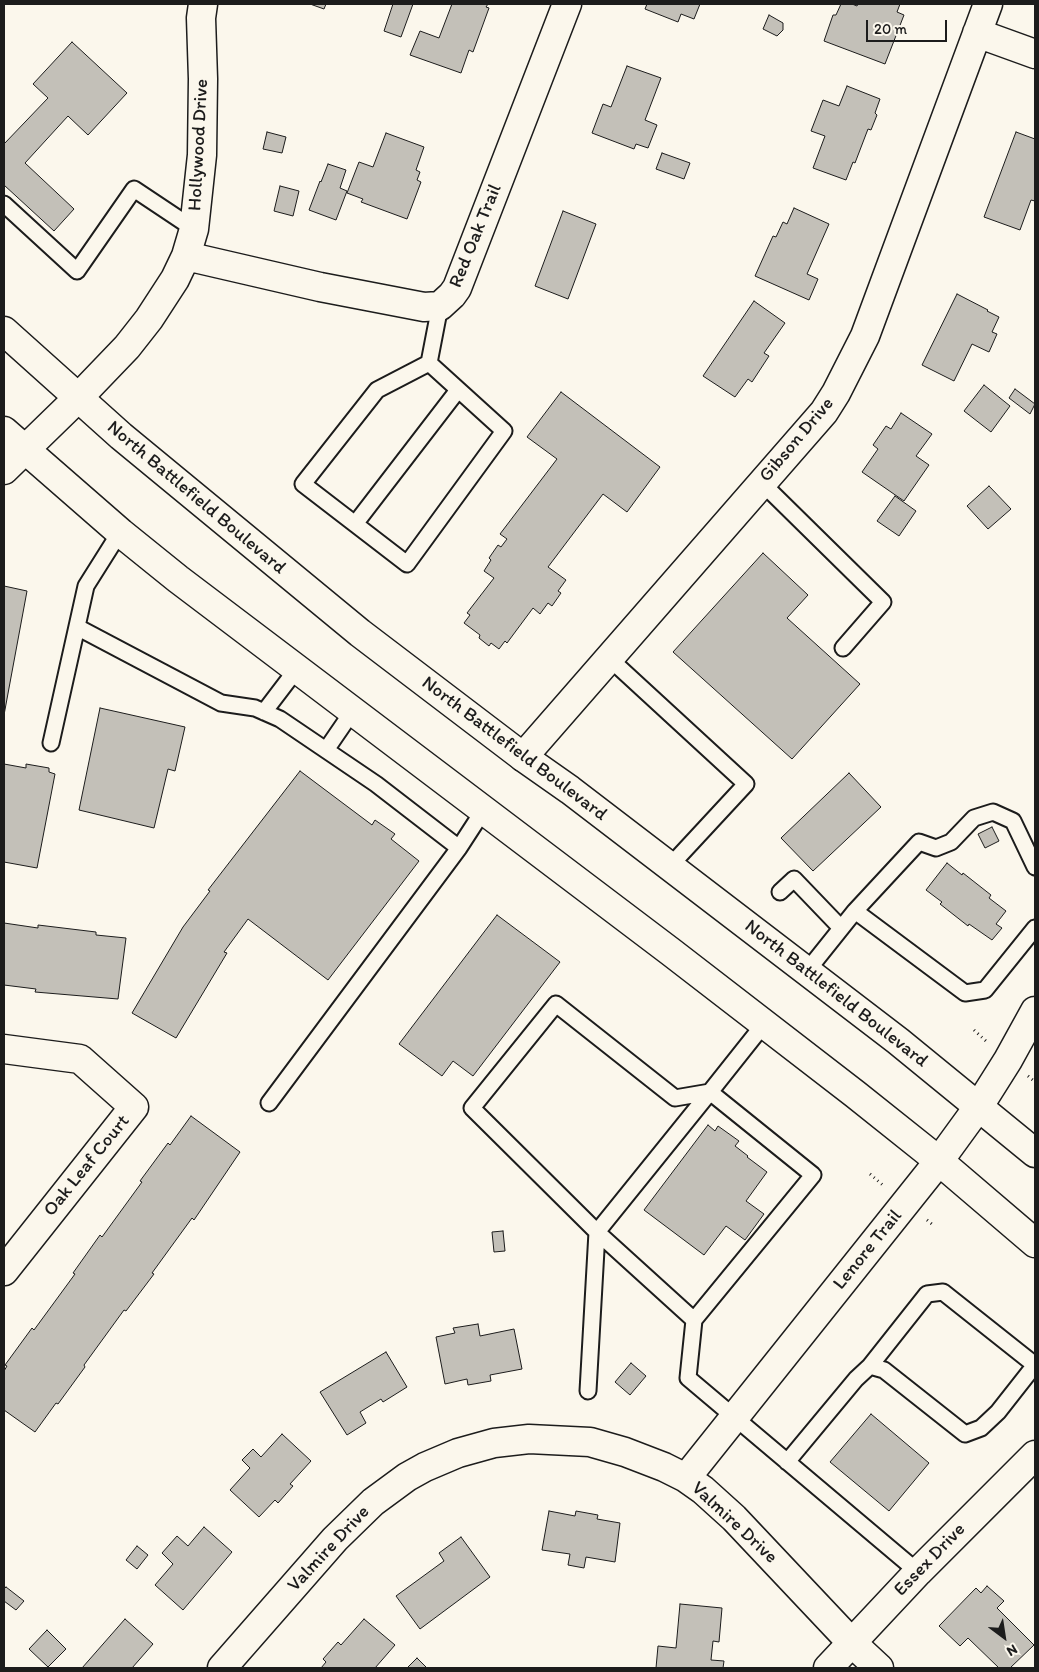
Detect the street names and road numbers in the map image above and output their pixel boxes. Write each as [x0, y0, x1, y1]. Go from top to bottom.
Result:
street label: Hollywood Drive [184, 78, 214, 212]
street label: Red Oak Trail [445, 181, 507, 291]
street label: Gibson Drive [755, 393, 839, 487]
street label: North Battlefield Boulevard [102, 416, 290, 580]
street label: North Battlefield Boulevard [417, 672, 611, 826]
street label: North Battlefield Boulevard [740, 915, 932, 1073]
street label: Oak Leaf Court [39, 1111, 135, 1221]
street label: Lenore Trail [829, 1205, 907, 1295]
street label: Valmire Drive [686, 1477, 782, 1569]
street label: Valmire Drive [283, 1501, 375, 1597]
street label: Essex Drive [890, 1519, 970, 1601]

